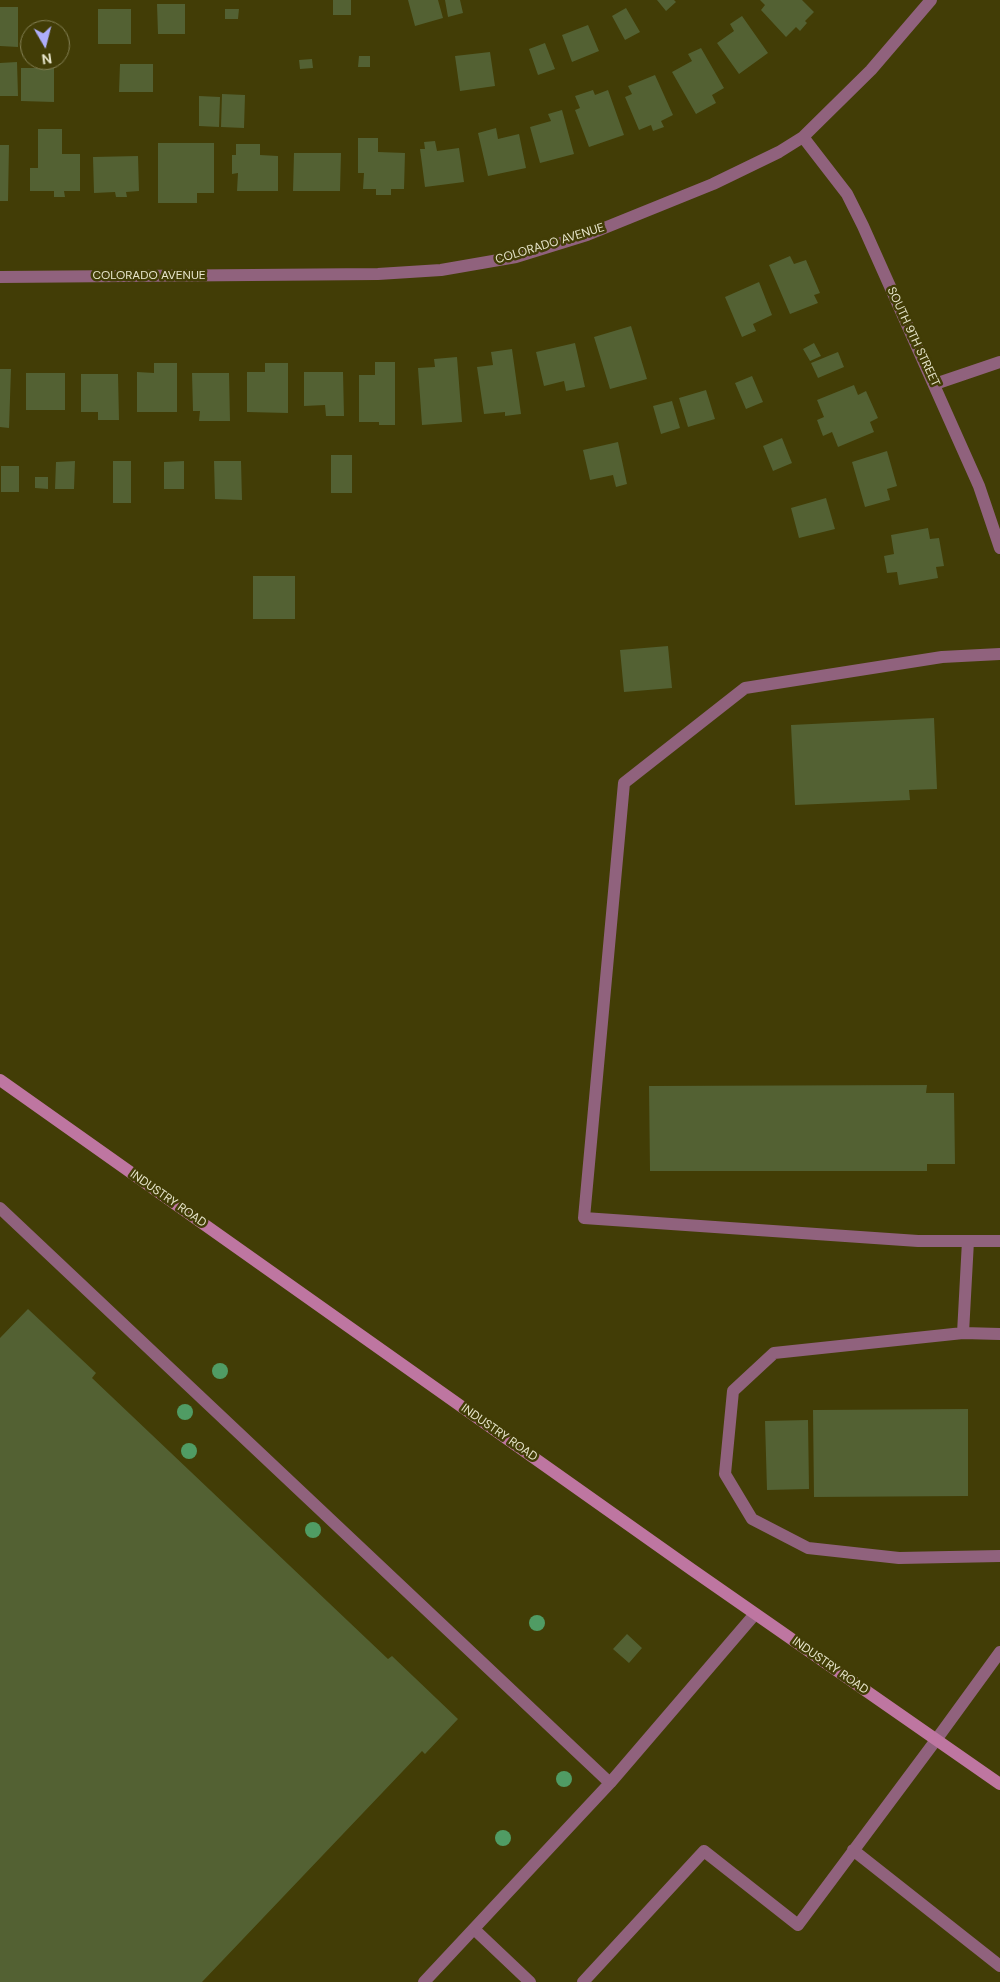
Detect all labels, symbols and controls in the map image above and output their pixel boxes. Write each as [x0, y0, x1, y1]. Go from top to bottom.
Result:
north arrow [20, 20, 70, 70]
text: N [41, 49, 53, 68]
street label: COLORADO AVENUE [494, 221, 606, 267]
street label: COLORADO AVENUE [92, 269, 206, 283]
street label: SOUTH 9TH STREET [884, 285, 942, 389]
street label: INDUSTRY ROAD [127, 1167, 209, 1231]
street label: INDUSTRY ROAD [458, 1401, 540, 1465]
street label: INDUSTRY ROAD [789, 1634, 871, 1698]

